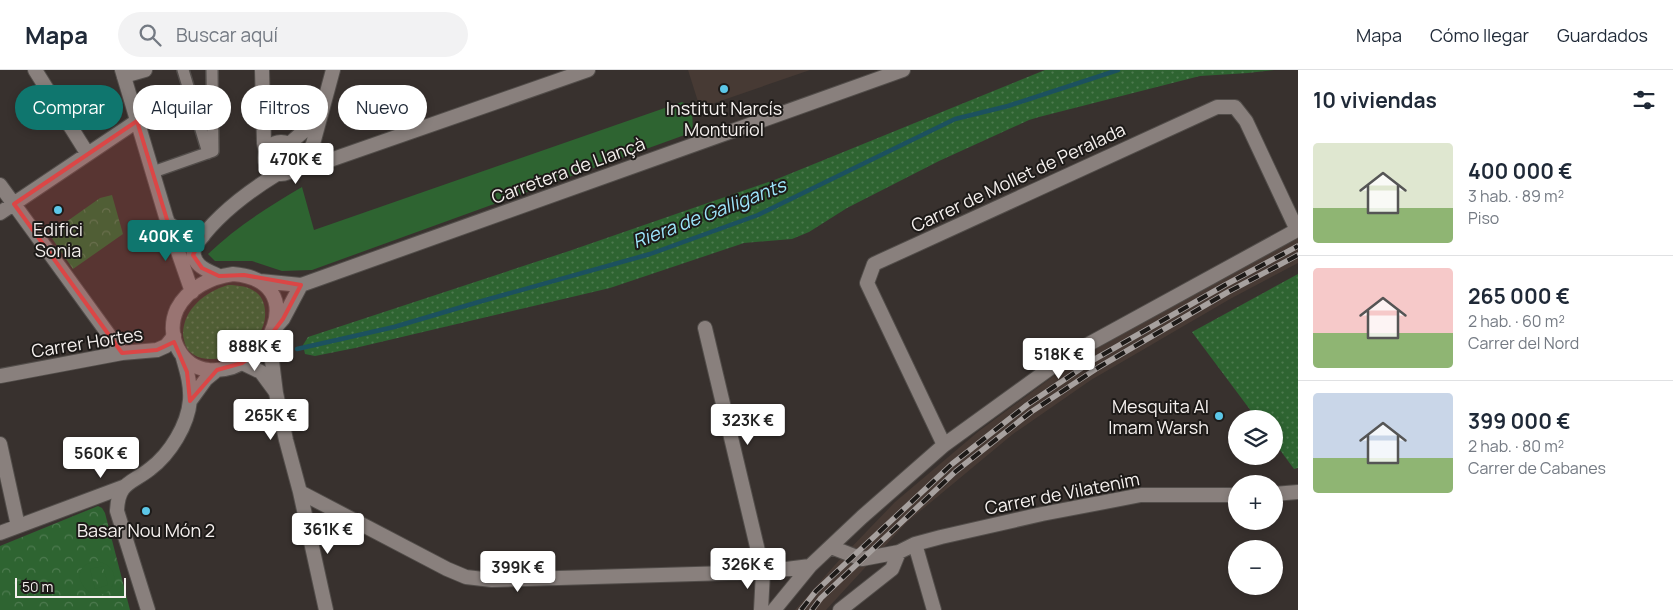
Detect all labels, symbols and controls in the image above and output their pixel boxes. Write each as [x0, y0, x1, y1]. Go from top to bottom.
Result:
search box [118, 12, 468, 57]
text: Mapa [25, 18, 88, 51]
icon: search [136, 21, 164, 49]
text: Buscar aquí [176, 22, 278, 48]
text: Mapa [1356, 23, 1402, 47]
text: Cómo llegar [1430, 23, 1529, 47]
text: Guardados [1557, 23, 1648, 47]
marker: Institut Narcís Monturiol [718, 83, 730, 95]
chip: Comprar [15, 85, 123, 130]
chip: Alquilar [133, 85, 231, 130]
chip: Filtros [241, 85, 328, 130]
chip: Nuevo [338, 85, 427, 130]
text: 10 viviendas [1313, 86, 1437, 114]
icon: filters [1630, 86, 1658, 114]
place label: Institut Narcís Monturiol [666, 96, 782, 141]
street label: Carrer de Mollet de Peralada [907, 117, 1129, 237]
street label: Carretera de Llançà [488, 131, 648, 209]
pin: 470K € [255, 142, 337, 185]
text: 470K € [270, 148, 322, 170]
text: 400 000 € [1468, 157, 1573, 185]
icon: home [1353, 163, 1413, 223]
water label: Riera de Galligants [629, 171, 791, 254]
text: 3 hab. · 89 m² [1468, 185, 1564, 207]
marker: Edifici Sonia [52, 204, 64, 216]
text: Piso [1468, 207, 1499, 229]
place label: Edifici Sonia [33, 217, 83, 262]
pin: 400K € [125, 220, 207, 262]
text: 400K € [139, 225, 193, 247]
text: 265 000 € [1468, 282, 1570, 310]
icon: home [1353, 288, 1413, 348]
text: 2 hab. · 60 m² [1468, 310, 1565, 332]
street label: Carrer Hortes [30, 321, 144, 363]
pin: 888K € [214, 330, 296, 372]
text: Carrer del Nord [1468, 332, 1579, 354]
text: 888K € [228, 335, 282, 357]
pin: 518K € [1018, 338, 1100, 380]
text: 518K € [1034, 343, 1084, 365]
place label: Mesquita Al Imam Warsh [1108, 394, 1209, 439]
pin: 265K € [230, 398, 312, 441]
text: 265K € [245, 404, 298, 426]
pin: 323K € [707, 404, 789, 446]
text: 399 000 € [1468, 407, 1571, 435]
text: 323K € [722, 409, 774, 431]
marker: Mesquita Al Imam Warsh [1213, 410, 1225, 422]
map controls [1228, 410, 1283, 595]
button: layers [1228, 410, 1283, 465]
icon: home [1353, 413, 1413, 473]
text: 2 hab. · 80 m² [1468, 435, 1564, 457]
pin: 560K € [60, 436, 142, 479]
text: 560K € [74, 442, 128, 464]
text: Carrer de Cabanes [1468, 457, 1606, 479]
street label: Carrer de Vilatenim [983, 466, 1141, 520]
button: + [1228, 475, 1283, 530]
marker: Basar Nou Món 2 [140, 505, 152, 517]
pin: 361K € [287, 512, 369, 555]
place label: Basar Nou Món 2 [77, 518, 215, 542]
text: 361K € [303, 518, 353, 540]
button: − [1228, 540, 1283, 595]
pin: 326K € [707, 548, 789, 590]
pin: 399K € [477, 550, 559, 593]
text: 326K € [722, 553, 774, 575]
text: 399K € [491, 556, 545, 578]
scale bar [15, 575, 126, 598]
text: 50 m [22, 577, 53, 596]

